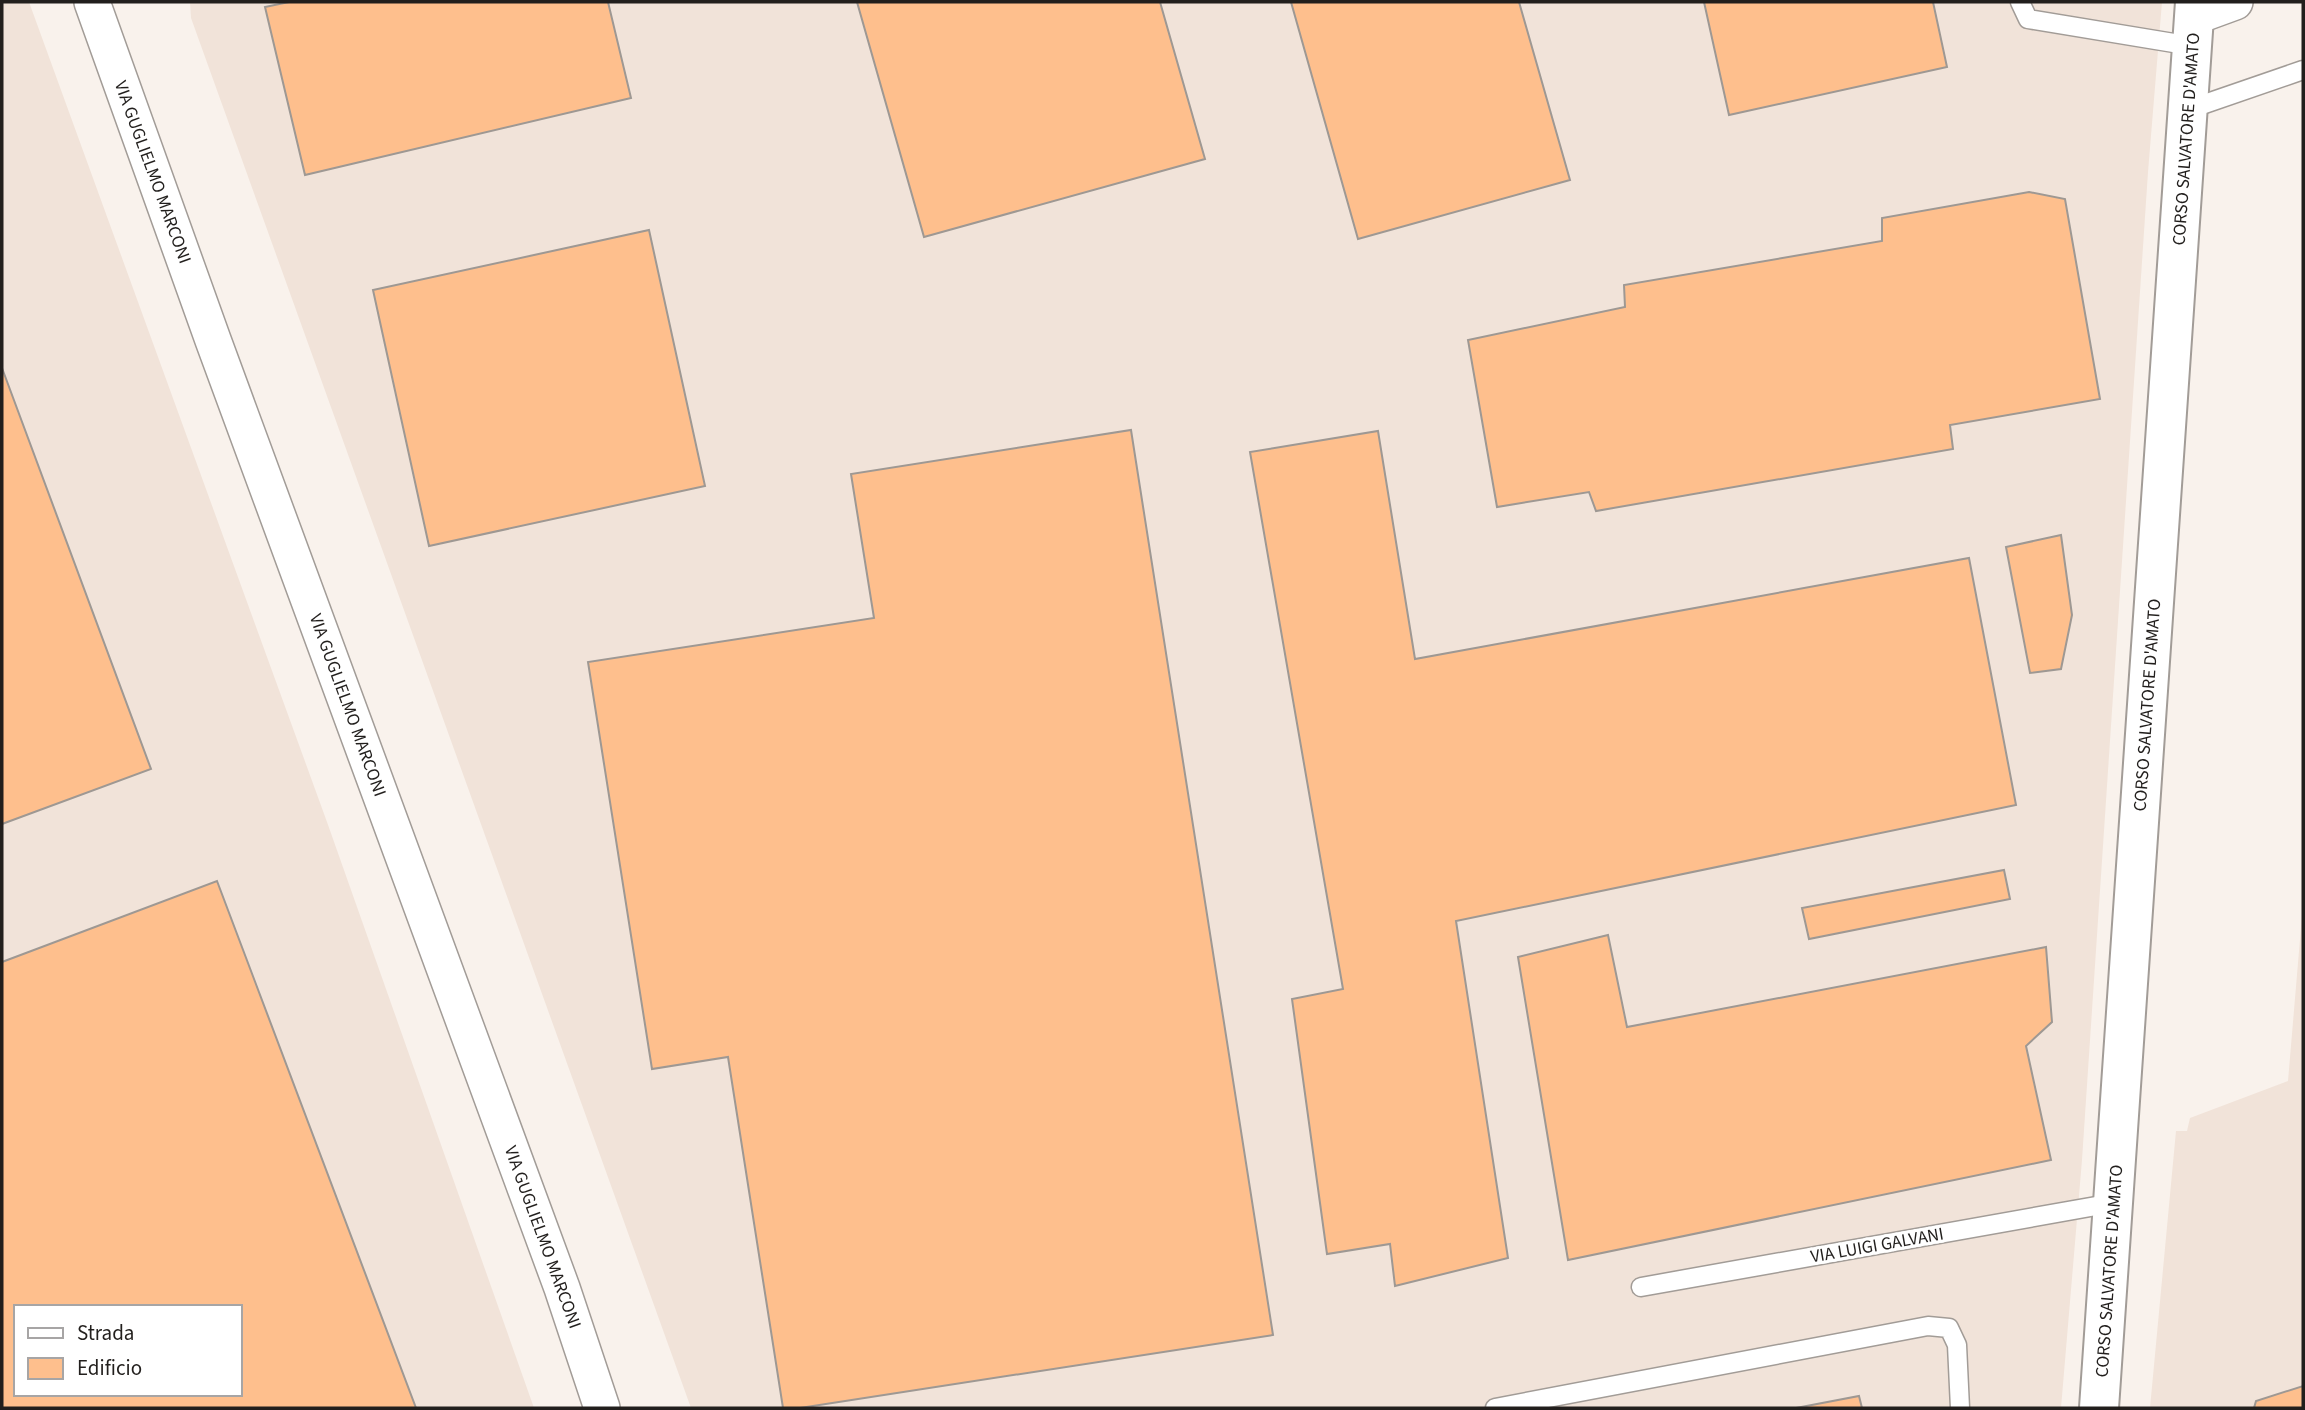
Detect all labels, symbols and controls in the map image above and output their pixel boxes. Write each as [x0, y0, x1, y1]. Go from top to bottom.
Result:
street label: CORSO SALVATORE D'AMATO [2167, 32, 2206, 246]
street label: VIA GUGLIELMO MARCONI [108, 77, 197, 267]
street label: CORSO SALVATORE D'AMATO [2128, 598, 2167, 812]
street label: VIA GUGLIELMO MARCONI [303, 610, 392, 800]
street label: VIA GUGLIELMO MARCONI [498, 1142, 587, 1332]
street label: CORSO SALVATORE D'AMATO [2090, 1164, 2129, 1378]
street label: VIA LUIGI GALVANI [1809, 1221, 1946, 1270]
legend [14, 1305, 242, 1396]
text: Strada [77, 1318, 134, 1348]
text: Edificio [77, 1353, 142, 1383]

